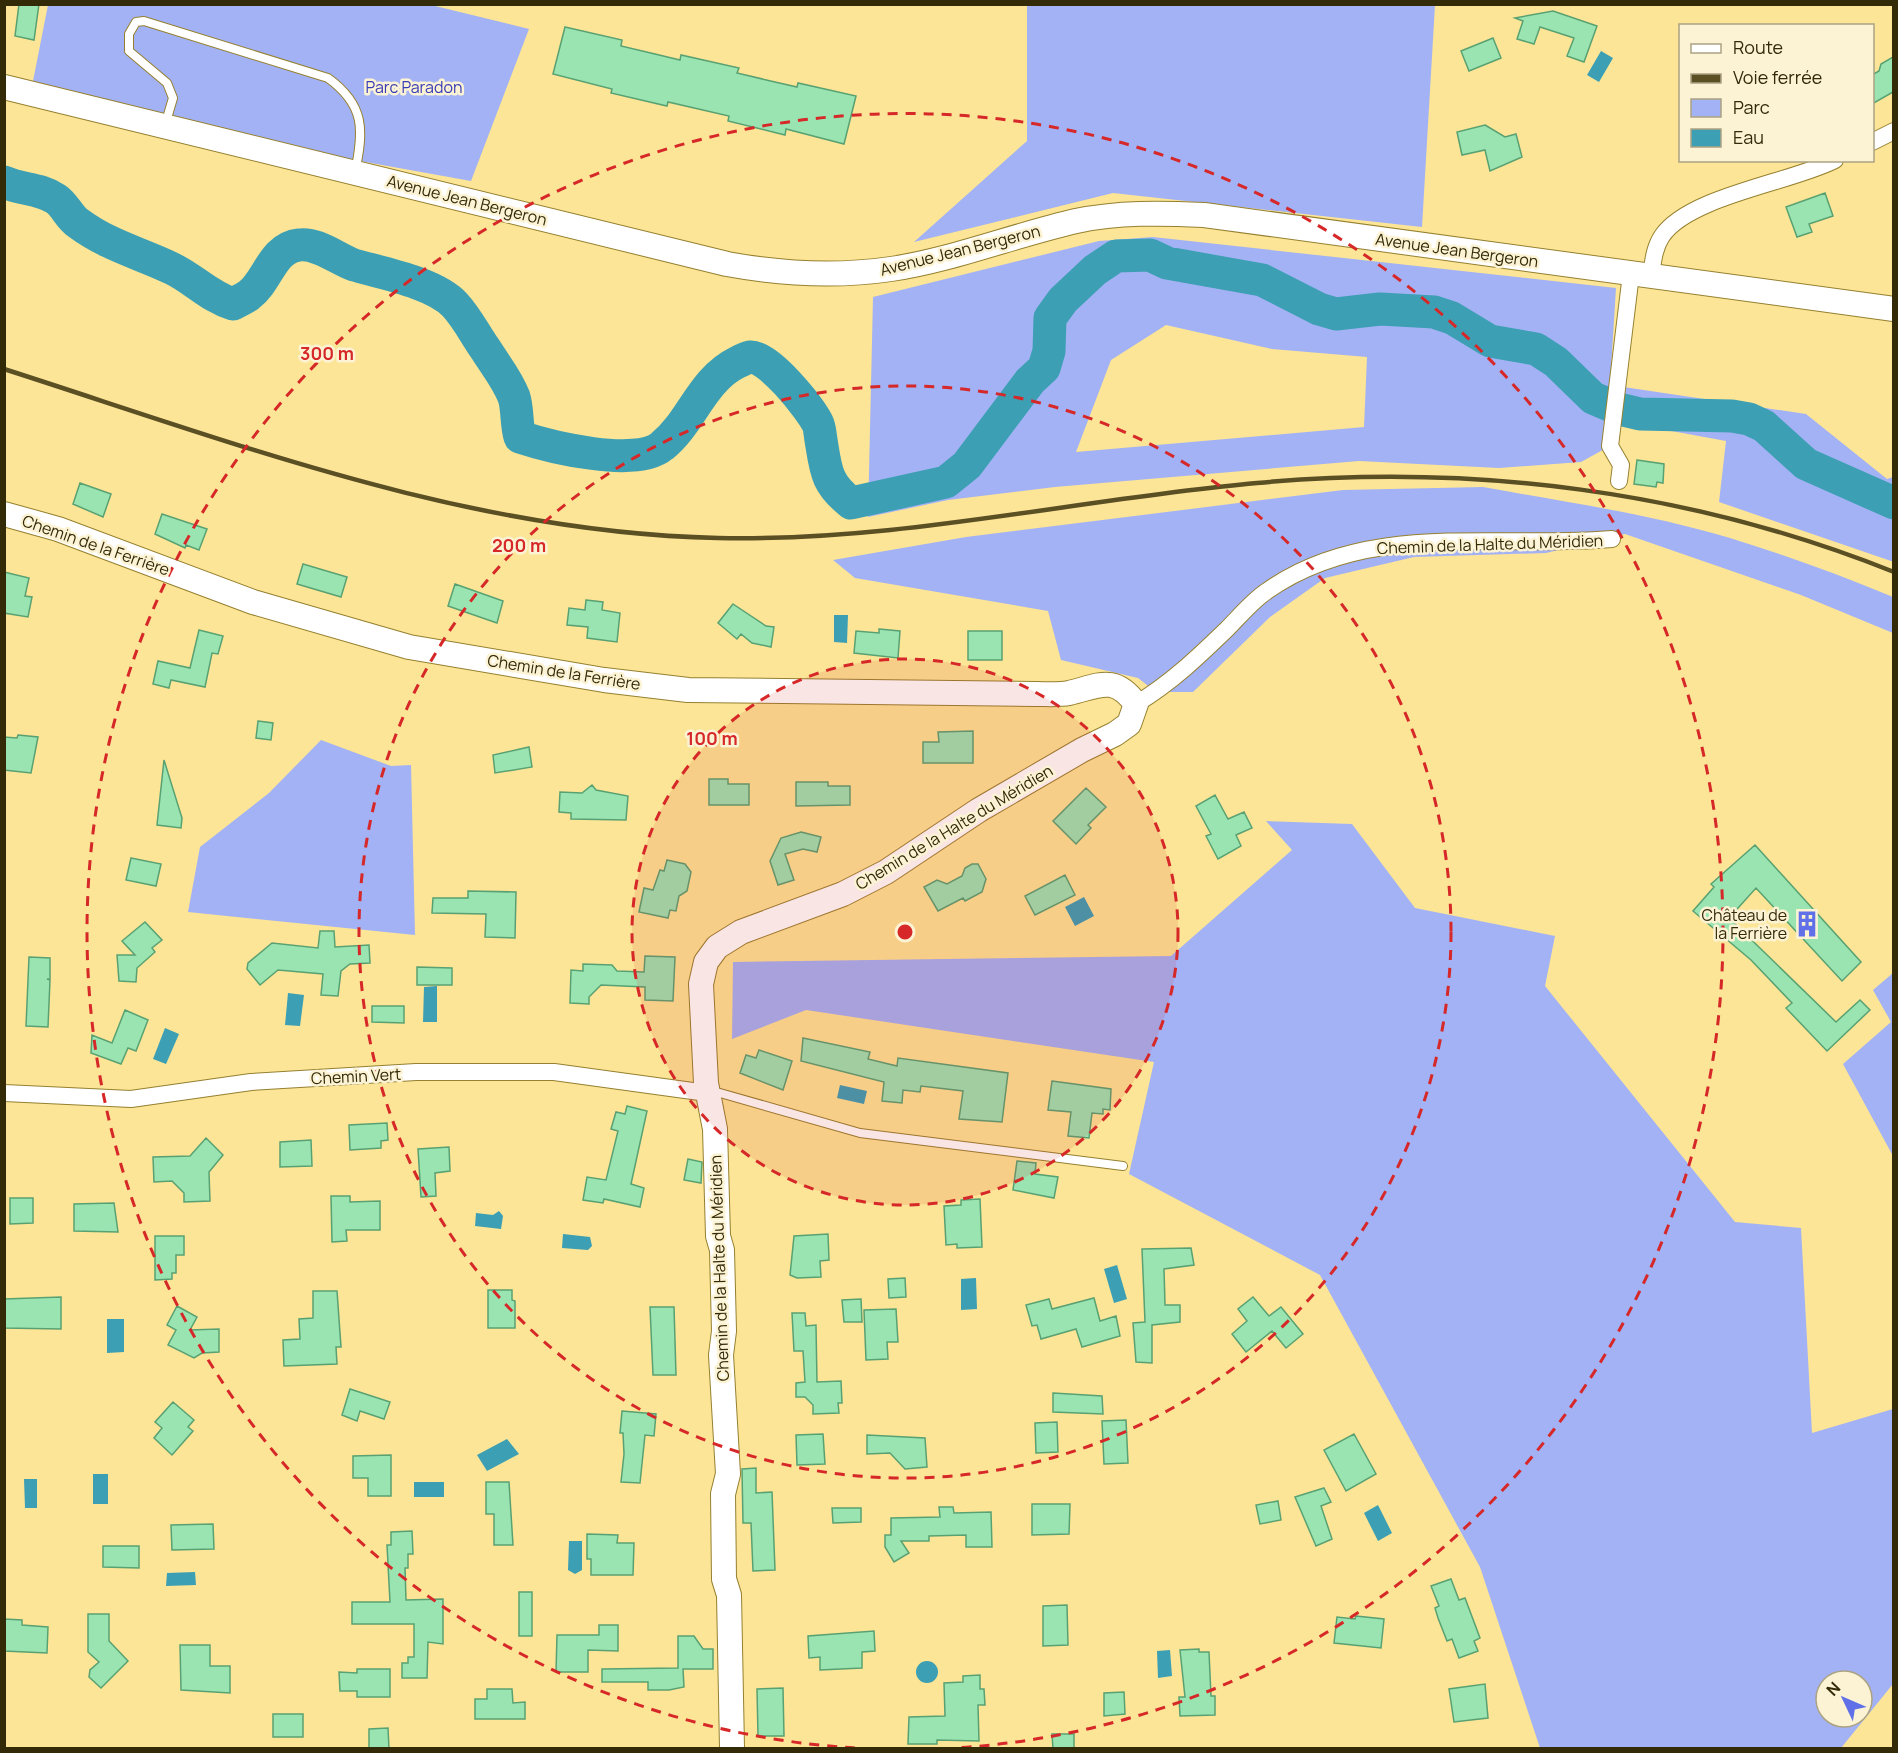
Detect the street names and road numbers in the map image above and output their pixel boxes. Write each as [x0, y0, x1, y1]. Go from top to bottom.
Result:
street label: Avenue Jean Bergeron [385, 169, 549, 231]
street label: Avenue Jean Bergeron [878, 219, 1042, 281]
street label: Avenue Jean Bergeron [1374, 228, 1540, 272]
street label: Chemin de la Ferrière [19, 509, 173, 581]
street label: Chemin de la Halte du Méridien [1376, 529, 1604, 559]
street label: Chemin de la Ferrière [486, 649, 642, 695]
street label: Chemin de la Halte du Méridien [851, 759, 1057, 895]
street label: Chemin Vert [310, 1063, 402, 1089]
street label: Chemin de la Halte du Méridien [704, 1154, 734, 1382]

